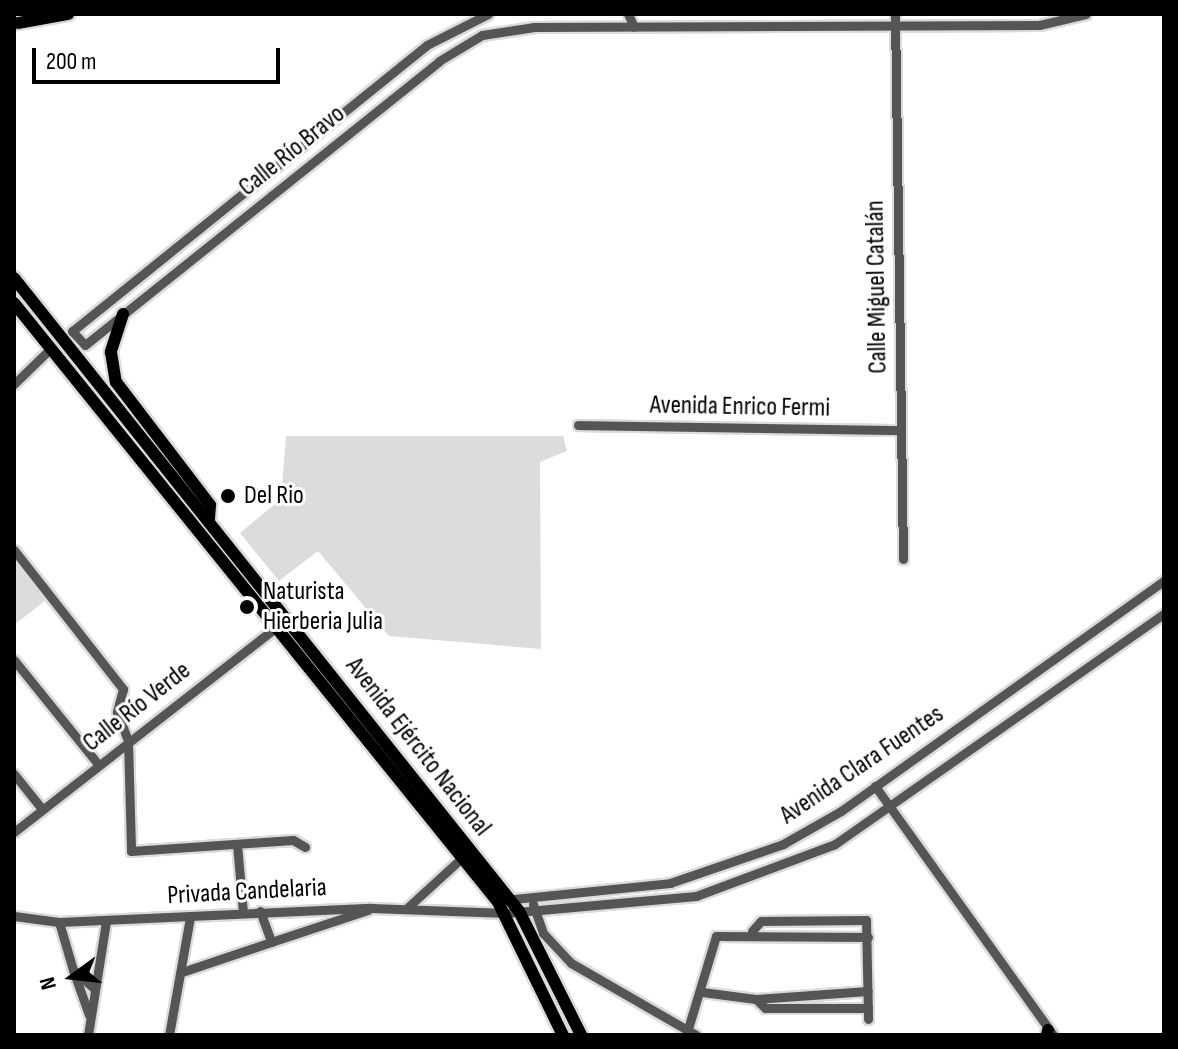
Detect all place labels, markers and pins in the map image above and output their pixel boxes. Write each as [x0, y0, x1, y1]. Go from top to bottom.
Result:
place label: Del Rio [244, 480, 304, 512]
marker: Del Rio [219, 487, 237, 505]
place label: Naturista Hierberia Julia [263, 576, 383, 638]
marker: Naturista Hierberia Julia [238, 598, 256, 616]

